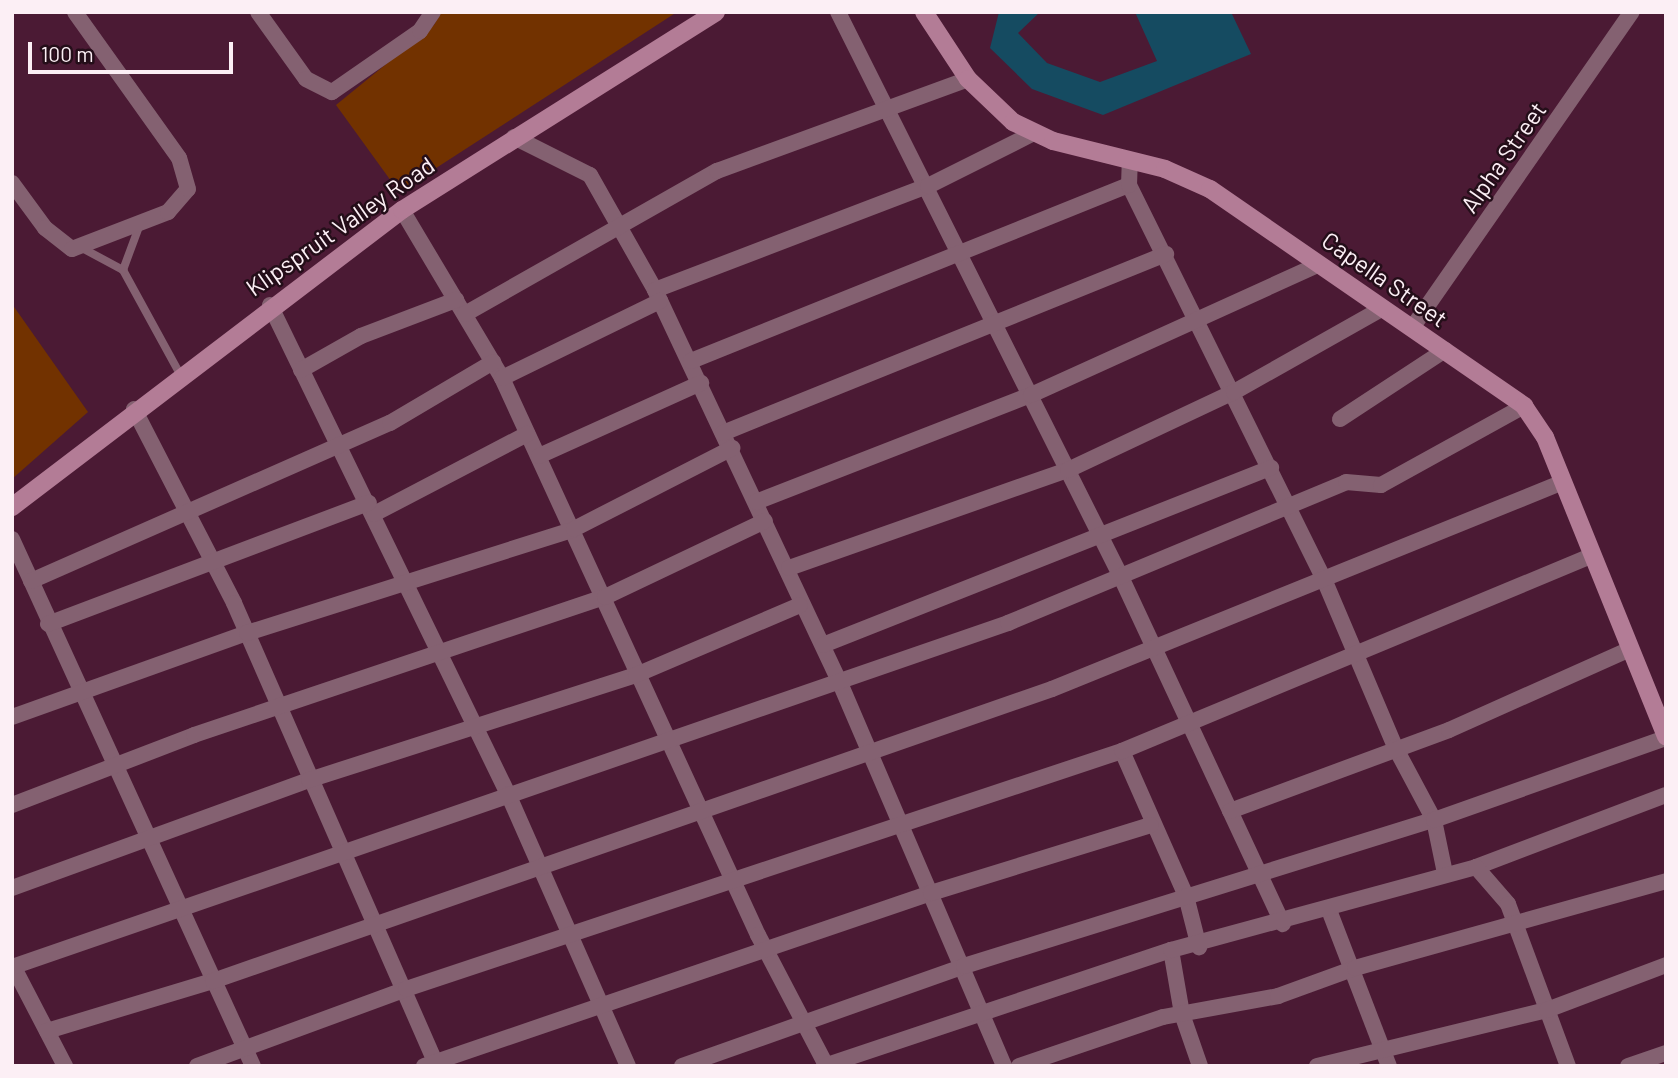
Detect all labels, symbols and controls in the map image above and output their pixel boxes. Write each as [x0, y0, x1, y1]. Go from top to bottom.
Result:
scale bar [32, 28, 236, 72]
text: 100 m [41, 41, 94, 66]
street label: Alpha Street [1454, 96, 1552, 218]
street label: Klipspruit Valley Road [240, 150, 440, 302]
street label: Capella Street [1317, 225, 1453, 333]

